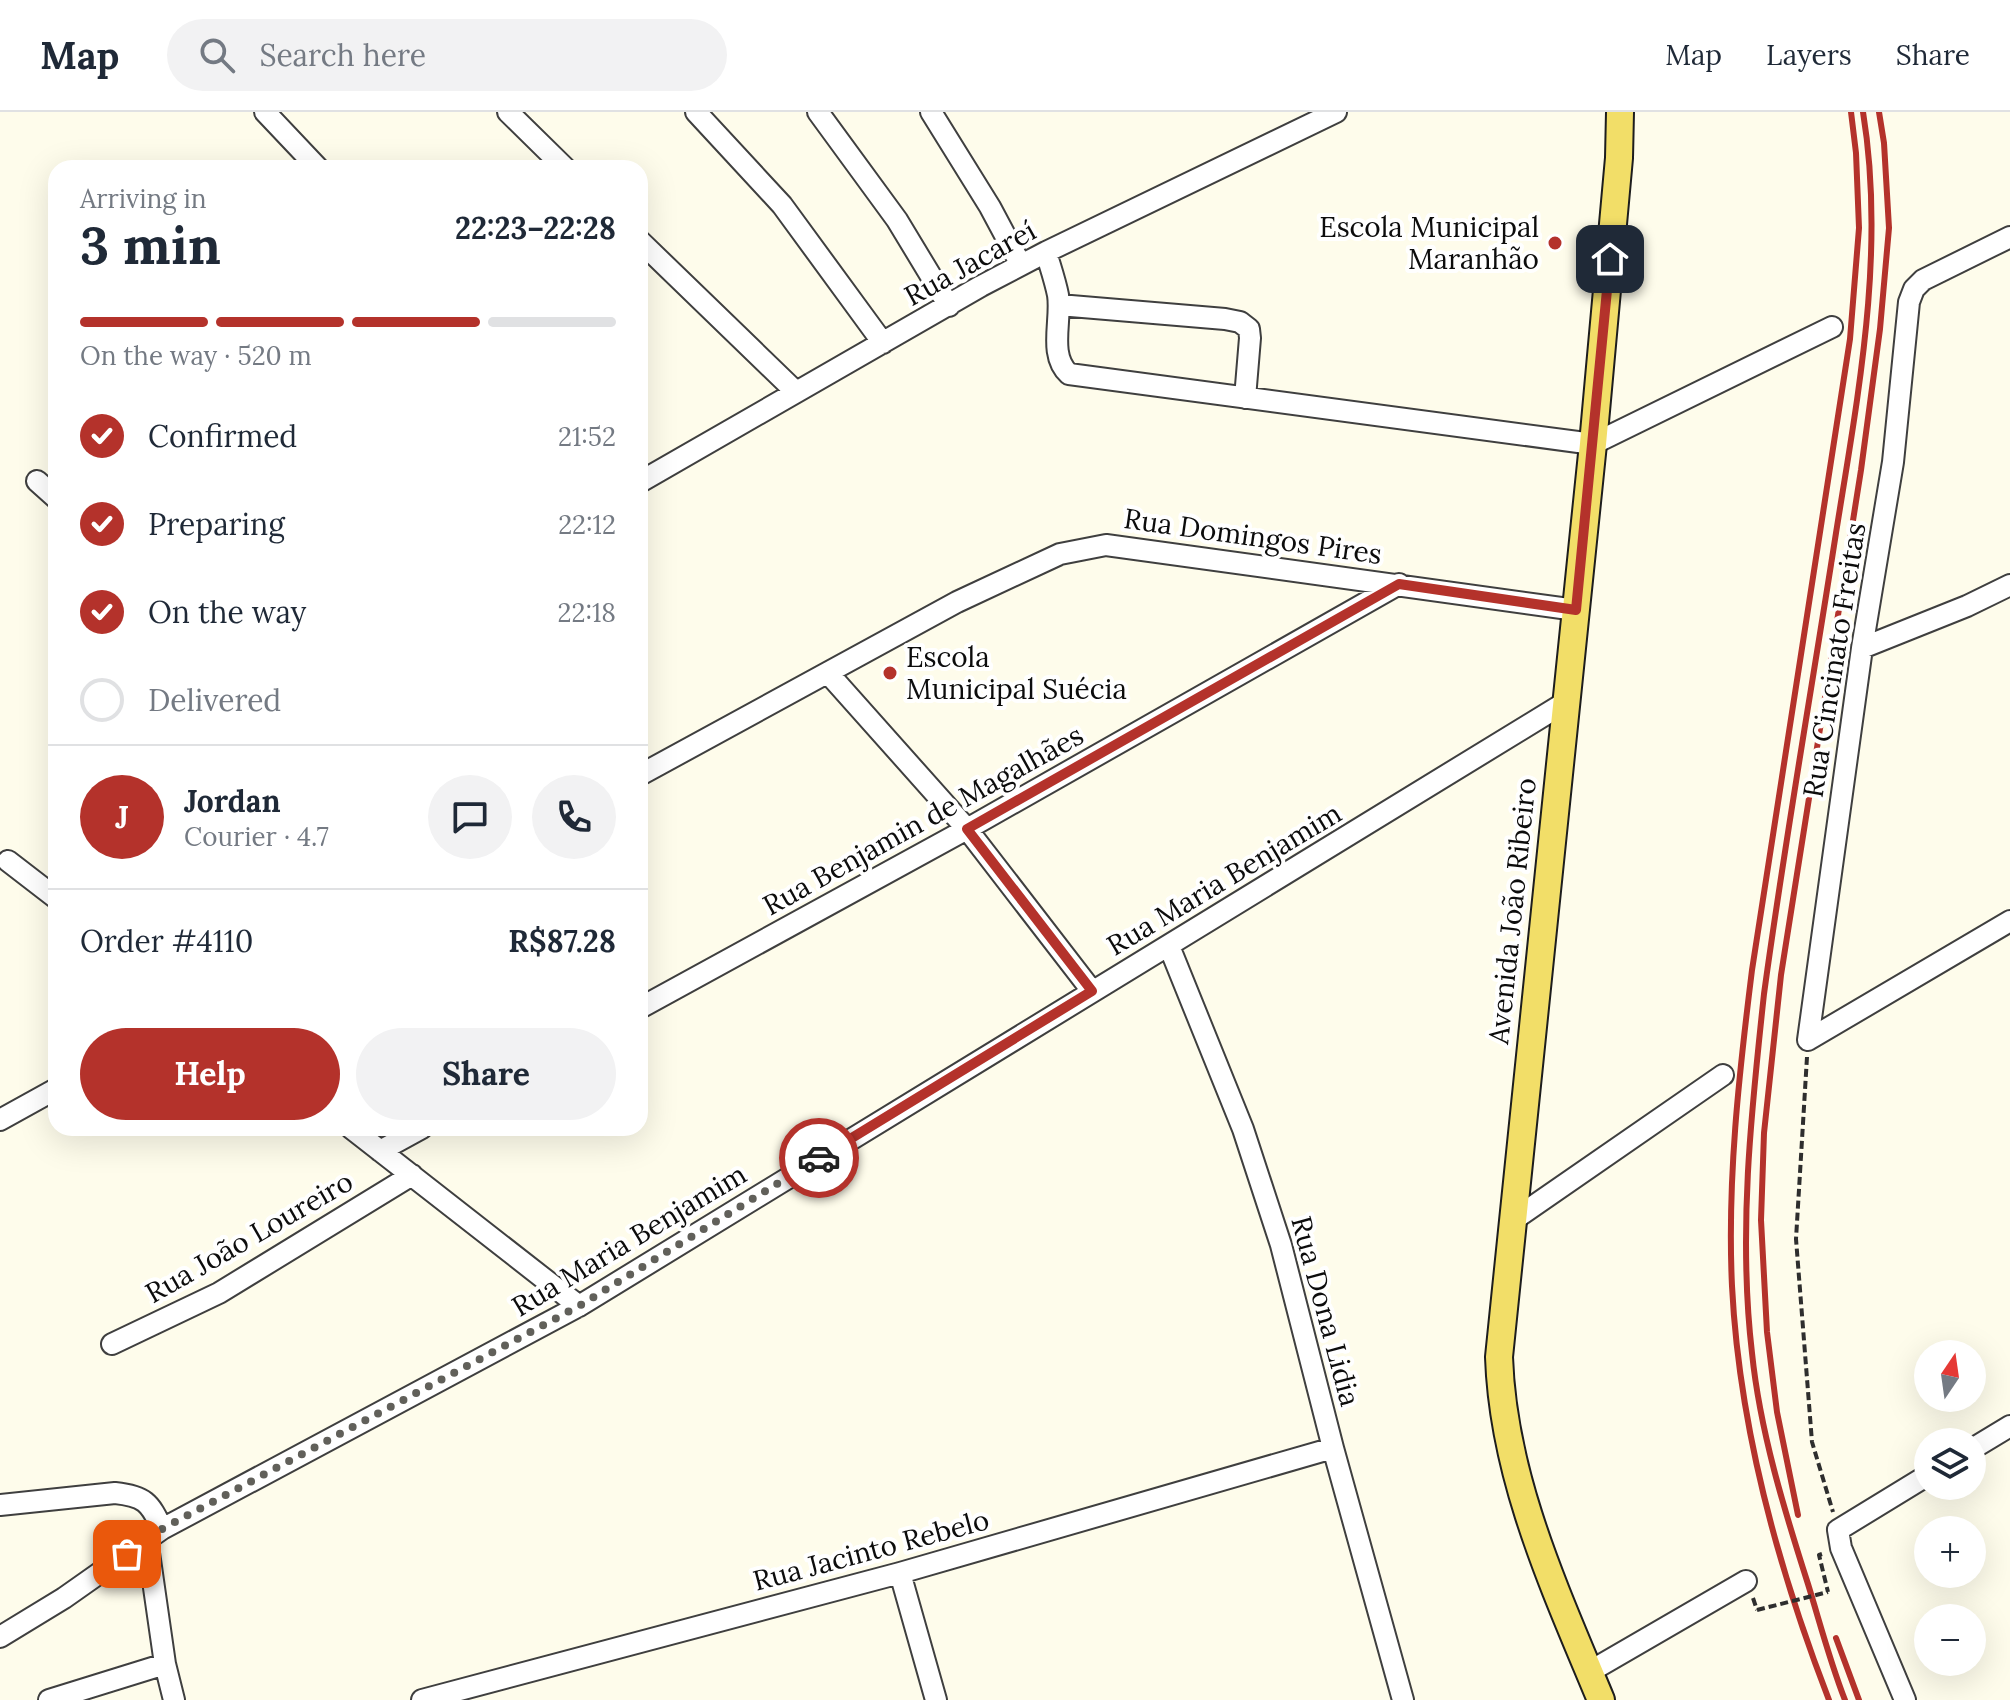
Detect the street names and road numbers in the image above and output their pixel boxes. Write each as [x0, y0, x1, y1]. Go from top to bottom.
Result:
street label: Rua Jacareí [898, 212, 1042, 314]
street label: Rua Domingos Pires [1122, 500, 1384, 572]
street label: Rua Cincinato Freitas [1794, 520, 1874, 800]
street label: Rua Benjamin de Magalhães [756, 717, 1090, 923]
street label: Avenida João Ribeiro [1480, 776, 1544, 1047]
street label: Rua Maria Benjamim [1100, 795, 1348, 963]
street label: Rua Maria Benjamim [505, 1156, 753, 1324]
street label: Rua João Loureiro [139, 1163, 359, 1311]
street label: Rua Dona Lidia [1283, 1212, 1369, 1410]
street label: Rua Jacinto Rebelo [749, 1501, 993, 1599]

